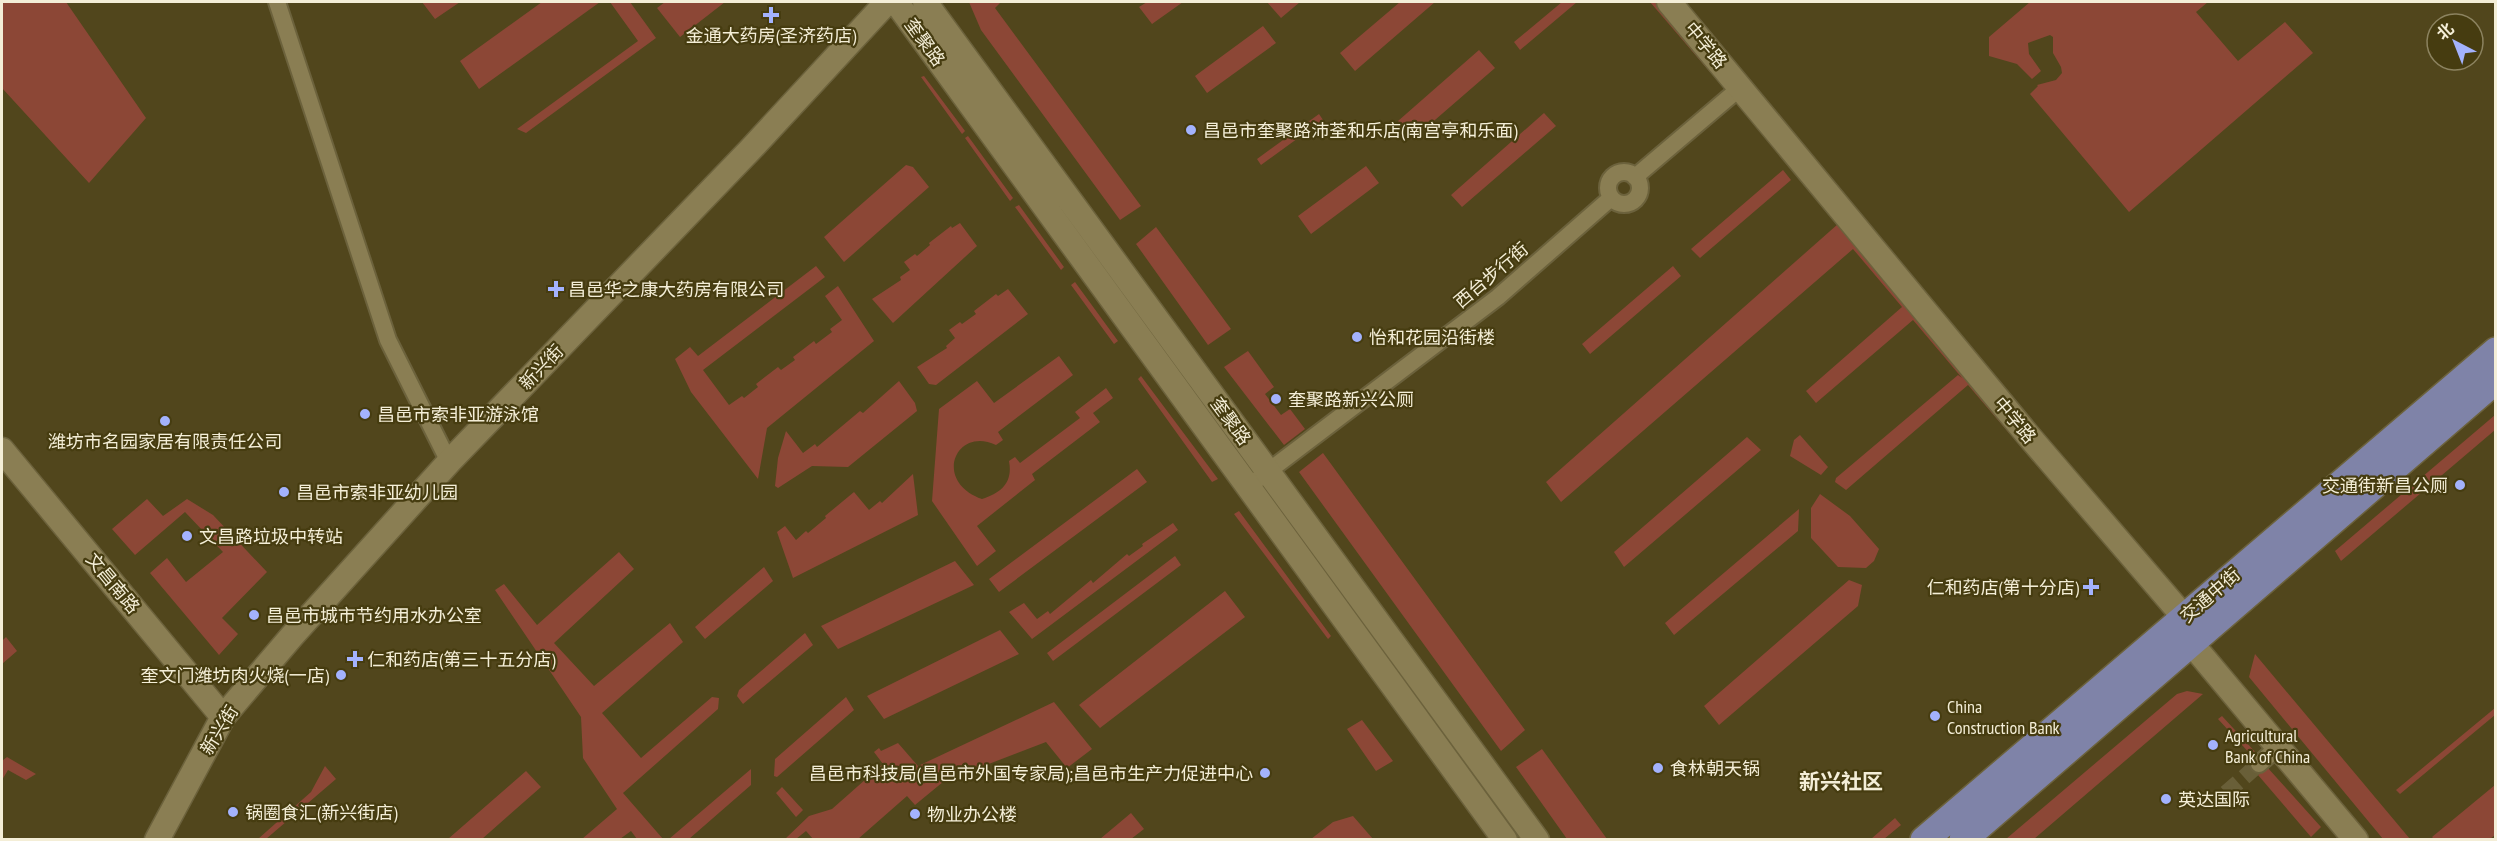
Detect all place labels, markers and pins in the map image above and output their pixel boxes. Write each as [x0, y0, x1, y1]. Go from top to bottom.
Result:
marker: 金通大药房(圣济药店) [764, 8, 778, 22]
place label: 金通大药房(圣济药店) [686, 24, 857, 47]
place label: 昌邑市奎聚路沛荃和乐店(南宫亭和乐面) [1203, 119, 1518, 142]
marker: 昌邑市奎聚路沛荃和乐店(南宫亭和乐面) [1184, 123, 1198, 137]
place label: 昌邑华之康大药房有限公司 [568, 278, 784, 301]
marker: 昌邑华之康大药房有限公司 [549, 282, 563, 296]
place label: 怡和花园沿街楼 [1369, 326, 1495, 349]
marker: 怡和花园沿街楼 [1350, 330, 1364, 344]
place label: 奎聚路新兴公厕 [1288, 388, 1414, 411]
marker: 奎聚路新兴公厕 [1269, 392, 1283, 406]
place label: 昌邑市索非亚游泳馆 [377, 403, 539, 426]
marker: 昌邑市索非亚游泳馆 [358, 407, 372, 421]
marker: 潍坊市名园家居有限责任公司 [158, 414, 172, 428]
place label: 潍坊市名园家居有限责任公司 [48, 430, 282, 453]
place label: 交通街新昌公厕 [2322, 474, 2448, 497]
marker: 交通街新昌公厕 [2453, 478, 2467, 492]
place label: 昌邑市索非亚幼儿园 [296, 481, 458, 504]
marker: 昌邑市索非亚幼儿园 [277, 485, 291, 499]
place label: 文昌路垃圾中转站 [199, 525, 343, 548]
marker: 文昌路垃圾中转站 [180, 529, 194, 543]
place label: 仁和药店(第十分店) [1927, 576, 2080, 599]
marker: 仁和药店(第十分店) [2084, 580, 2098, 594]
place label: 昌邑市城市节约用水办公室 [266, 604, 482, 627]
marker: 昌邑市城市节约用水办公室 [247, 608, 261, 622]
place label: 仁和药店(第三十五分店) [367, 648, 556, 671]
marker: 仁和药店(第三十五分店) [348, 652, 362, 666]
place label: 奎文门潍坊肉火烧(一店) [141, 664, 330, 687]
marker: 奎文门潍坊肉火烧(一店) [334, 668, 348, 682]
place label: China Construction Bank [1947, 695, 2060, 739]
marker: China Construction Bank [1928, 709, 1942, 723]
place label: Agricultural Bank of China [2225, 724, 2310, 768]
marker: Agricultural Bank of China [2206, 738, 2220, 752]
place label: 食林朝天锅 [1670, 757, 1760, 780]
marker: 食林朝天锅 [1651, 761, 1665, 775]
place label: 昌邑市科技局(昌邑市外国专家局);昌邑市生产力促进中心 [809, 762, 1253, 785]
marker: 昌邑市科技局(昌邑市外国专家局);昌邑市生产力促进中心 [1258, 766, 1272, 780]
place label: 英达国际 [2178, 788, 2250, 811]
marker: 英达国际 [2159, 792, 2173, 806]
place label: 锅圈食汇(新兴街店) [245, 801, 398, 824]
place label: 物业办公楼 [927, 803, 1017, 826]
marker: 锅圈食汇(新兴街店) [226, 805, 240, 819]
marker: 物业办公楼 [908, 807, 922, 821]

